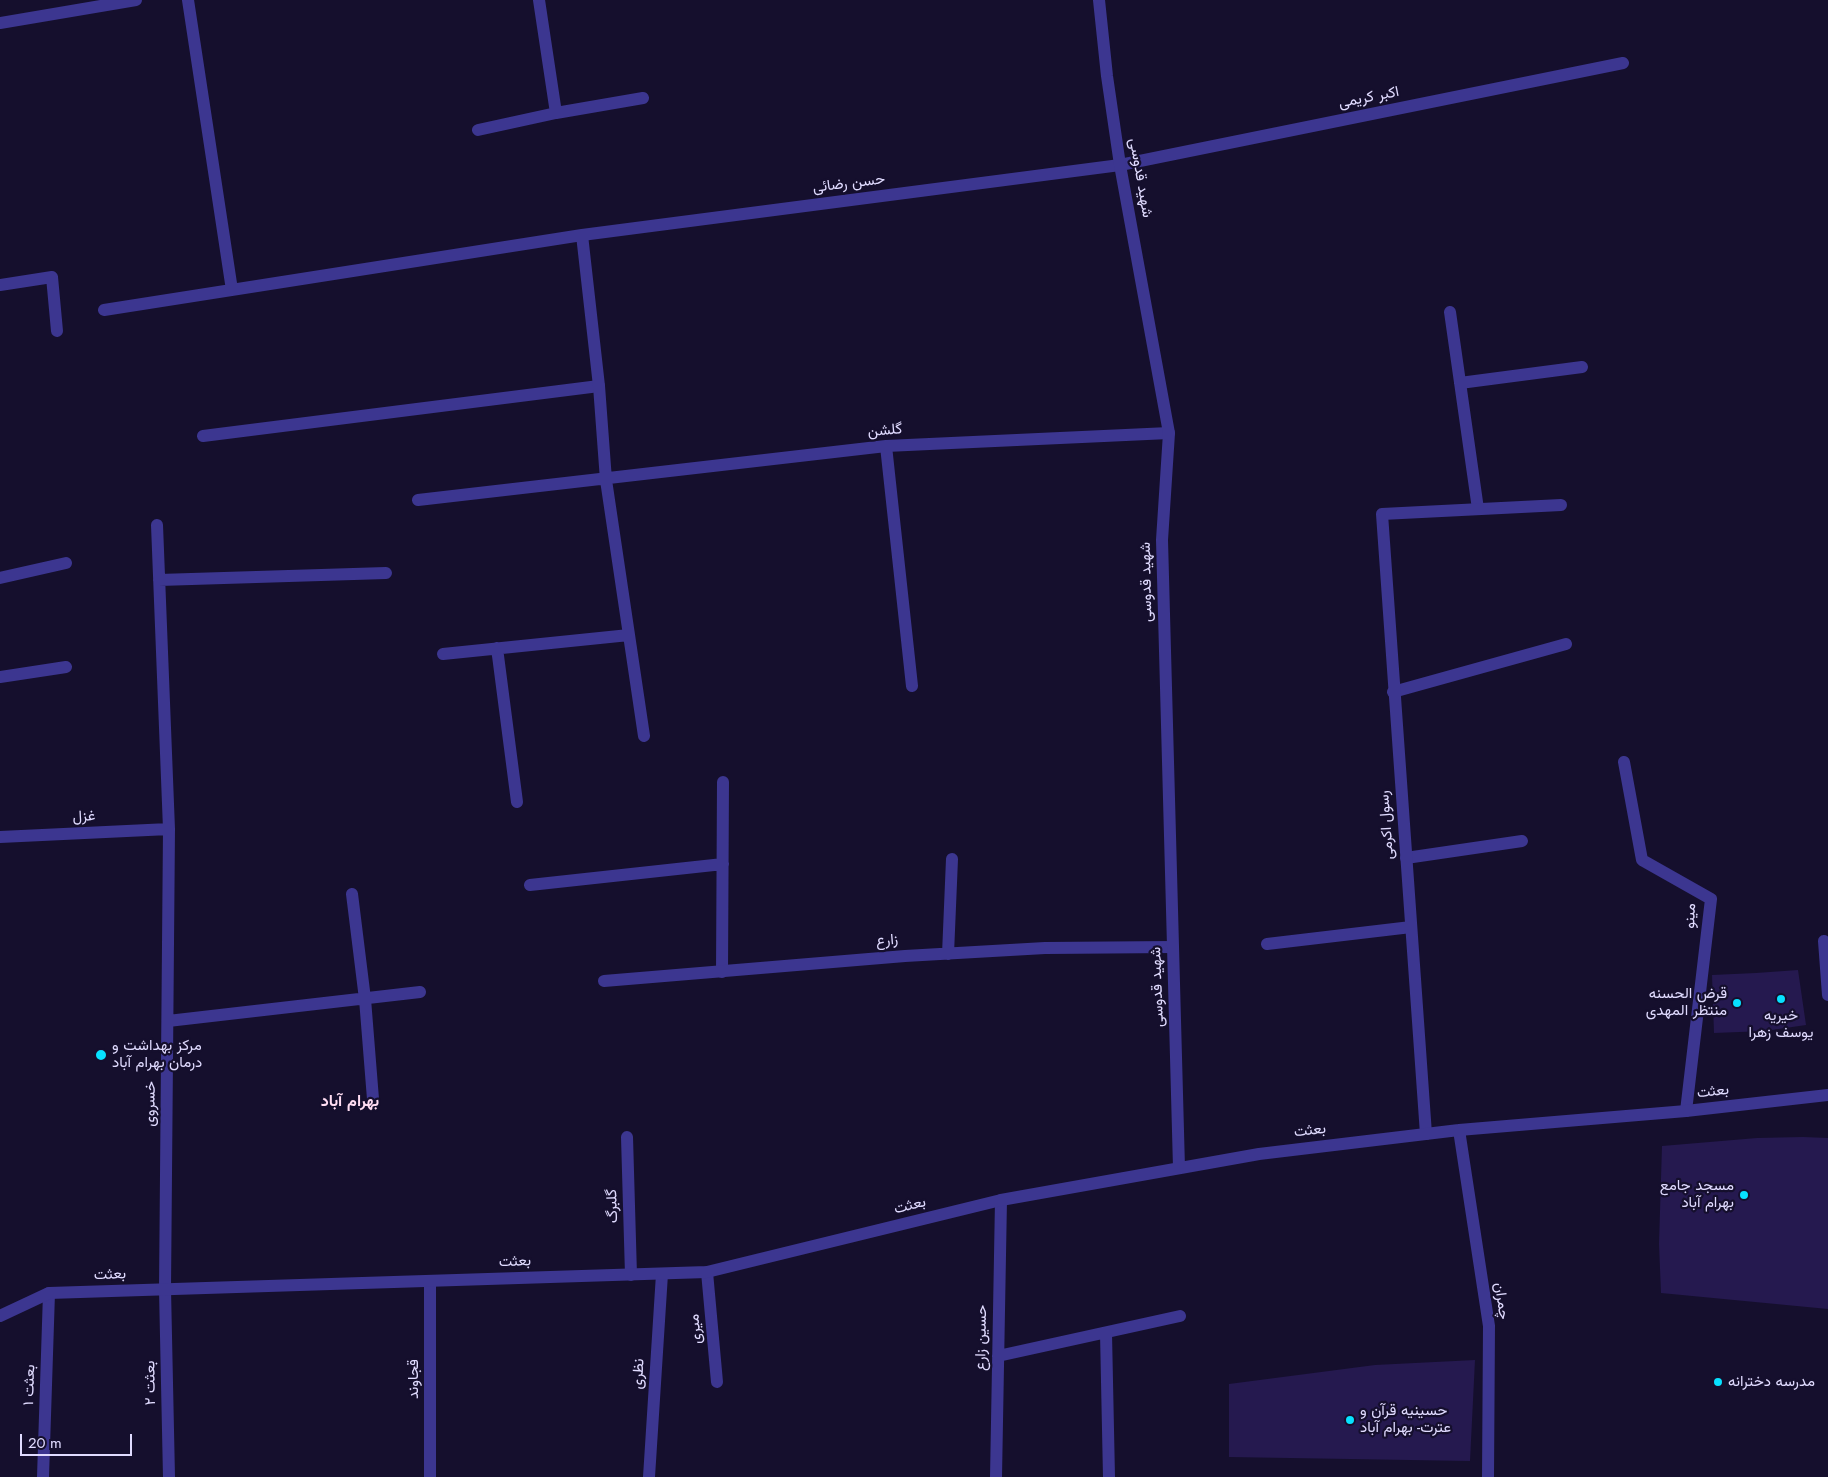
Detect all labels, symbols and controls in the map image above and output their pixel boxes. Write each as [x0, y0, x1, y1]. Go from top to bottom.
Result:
street label: اکبر کریمی [1337, 83, 1401, 113]
street label: شهید قدوسی [1124, 137, 1156, 219]
street label: حسن رضائی [812, 171, 886, 197]
street label: گلشن [867, 421, 903, 441]
street label: شهید قدوسی [1137, 542, 1157, 622]
street label: رسول اکرمی [1376, 790, 1398, 860]
street label: غزل [72, 807, 96, 827]
street label: مینو [1681, 903, 1701, 929]
street label: زارع [875, 931, 899, 951]
street label: شهید قدوسی [1148, 947, 1168, 1027]
place label: قرض الحسنه منتظر المهدی [1646, 985, 1727, 1020]
marker: خیریه یوسف زهرا [1775, 993, 1787, 1005]
marker: قرض الحسنه منتظر المهدی [1731, 997, 1743, 1009]
place label: خیریه یوسف زهرا [1748, 1007, 1814, 1042]
place label: مرکز بهداشت و درمان بهرام آباد [112, 1037, 202, 1072]
marker: مرکز بهداشت و درمان بهرام آباد [94, 1048, 108, 1062]
street label: خسروی [142, 1081, 160, 1127]
street label: بعثت [1696, 1081, 1730, 1103]
district label: بهرام آباد [321, 1092, 379, 1112]
street label: بعثت [1293, 1120, 1327, 1142]
place label: مسجد جامع بهرام آباد [1660, 1177, 1734, 1212]
street label: گلبرگ [603, 1189, 623, 1223]
marker: مسجد جامع بهرام آباد [1738, 1189, 1750, 1201]
street label: بعثت [892, 1193, 928, 1219]
street label: بعثت [499, 1252, 531, 1272]
street label: بعثت [94, 1265, 126, 1285]
street label: چمران [1490, 1281, 1512, 1321]
street label: حسین زارع [972, 1305, 992, 1371]
street label: میری [686, 1313, 706, 1345]
street label: نظری [629, 1358, 649, 1390]
street label: قجاوند [405, 1359, 423, 1399]
street label: بعثت ۲ [142, 1361, 160, 1405]
street label: بعثت ۱ [20, 1364, 40, 1406]
place label: مدرسه دخترانه [1728, 1373, 1815, 1391]
marker: مدرسه دخترانه [1712, 1376, 1724, 1388]
place label: حسینیه قرآن و عترت- بهرام آباد [1360, 1402, 1451, 1437]
marker: حسینیه قرآن و عترت- بهرام آباد [1344, 1414, 1356, 1426]
scale bar [22, 1424, 135, 1456]
text: 20 m [28, 1432, 62, 1454]

